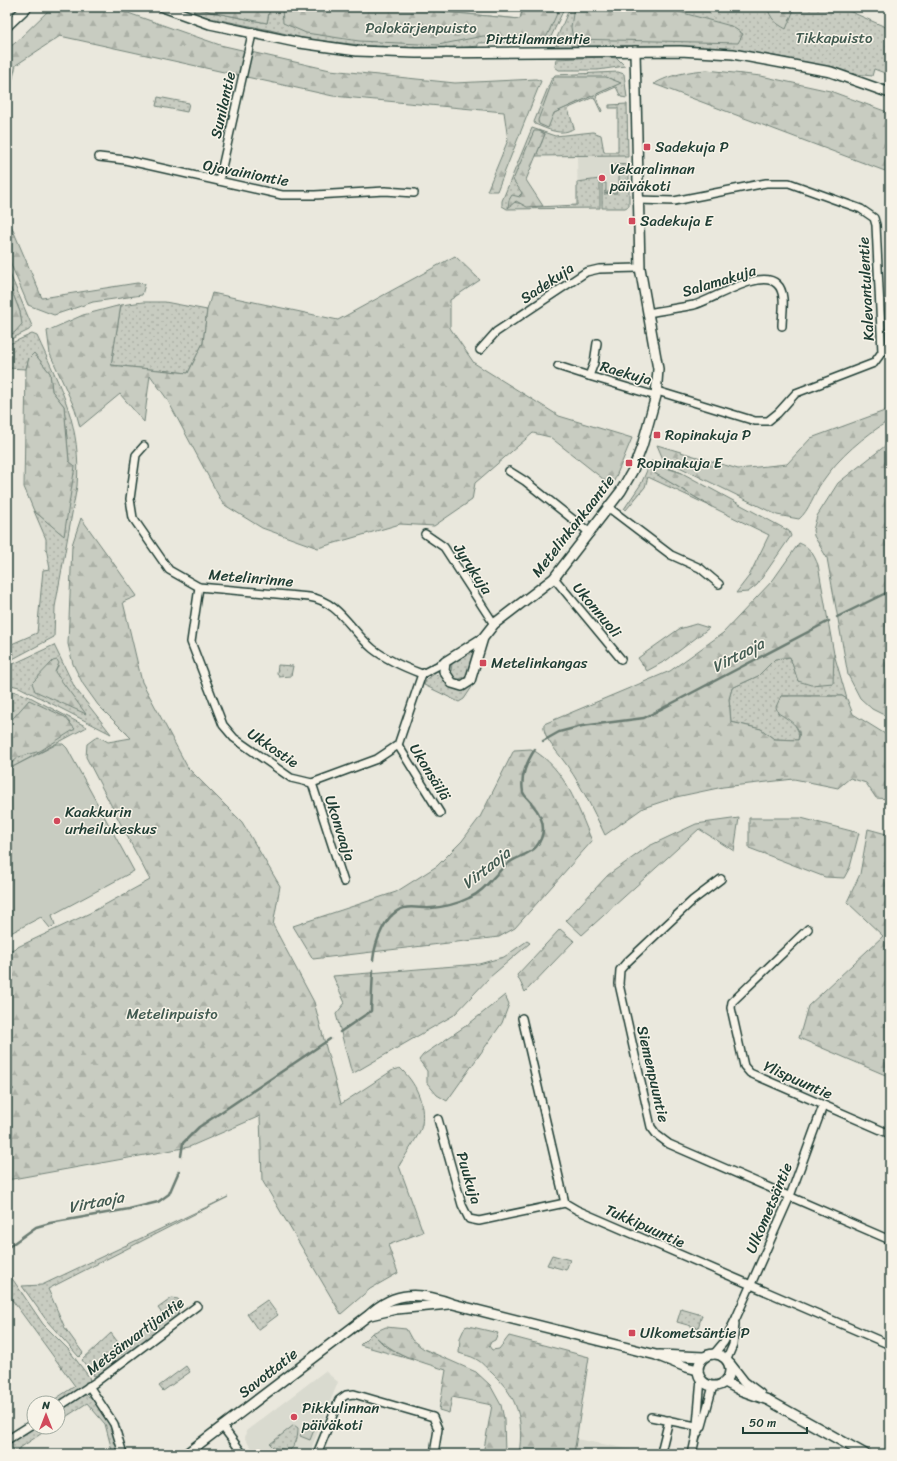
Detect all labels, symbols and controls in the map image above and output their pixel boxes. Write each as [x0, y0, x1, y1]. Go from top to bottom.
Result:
park label: Palokärjenpuisto [365, 15, 477, 41]
park label: Tikkapuisto [795, 25, 873, 51]
street label: Pirttilammentie [486, 26, 590, 52]
street label: Sunilantie [203, 69, 243, 141]
place label: Sadekuja P [655, 134, 729, 160]
marker: Sadekuja P [642, 142, 652, 152]
street label: Ojavainiontie [201, 152, 292, 194]
place label: Vekaralinnan päiväkoti [609, 156, 695, 199]
marker: Vekaralinnan päiväkoti [597, 173, 607, 183]
place label: Sadekuja E [640, 208, 714, 234]
marker: Sadekuja E [627, 216, 637, 226]
street label: Kalevantulentie [850, 236, 882, 342]
street label: Sadekuja [515, 255, 580, 311]
street label: Salamakuja [679, 257, 760, 305]
street label: Raekuja [597, 353, 655, 393]
place label: Ropinakuja P [665, 422, 751, 448]
marker: Ropinakuja P [652, 430, 662, 440]
place label: Ropinakuja E [637, 450, 724, 476]
marker: Ropinakuja E [624, 458, 634, 468]
street label: Metelinkankaantie [525, 469, 622, 583]
street label: Jyrykuja [446, 537, 500, 600]
street label: Metelinrinne [208, 561, 295, 595]
street label: Ukonnuoli [566, 577, 629, 644]
water label: Virtaoja [706, 628, 771, 681]
place label: Metelinkangas [491, 650, 587, 676]
marker: Metelinkangas [478, 658, 488, 668]
street label: Ukkostie [242, 721, 304, 775]
street label: Ukonsäilä [402, 738, 458, 806]
street label: Ukonvaaja [317, 792, 363, 865]
place label: Kaakkurin urheilukeskus [65, 799, 157, 842]
marker: Kaakkurin urheilukeskus [52, 816, 62, 826]
water label: Virtaoja [455, 838, 519, 897]
park label: Metelinpuisto [126, 1001, 218, 1027]
street label: Siemenpuuntie [629, 1023, 677, 1125]
street label: Ylispuuntie [759, 1053, 837, 1107]
street label: Puukuja [449, 1149, 489, 1208]
street label: Ulkometsäntie [738, 1158, 800, 1258]
water label: Virtaoja [66, 1182, 128, 1222]
street label: Tukkipuuntie [601, 1197, 689, 1255]
street label: Metsänvartijantie [80, 1290, 190, 1382]
place label: Ulkometsäntie P [640, 1320, 750, 1346]
marker: Ulkometsäntie P [627, 1328, 637, 1338]
street label: Savottatie [232, 1341, 304, 1405]
north arrow [26, 1395, 66, 1435]
place label: Pikkulinnan päiväkoti [301, 1395, 379, 1438]
text: N [41, 1396, 50, 1415]
scale bar [743, 1409, 807, 1435]
marker: Pikkulinnan päiväkoti [289, 1412, 299, 1422]
text: 50 m [749, 1412, 776, 1434]

